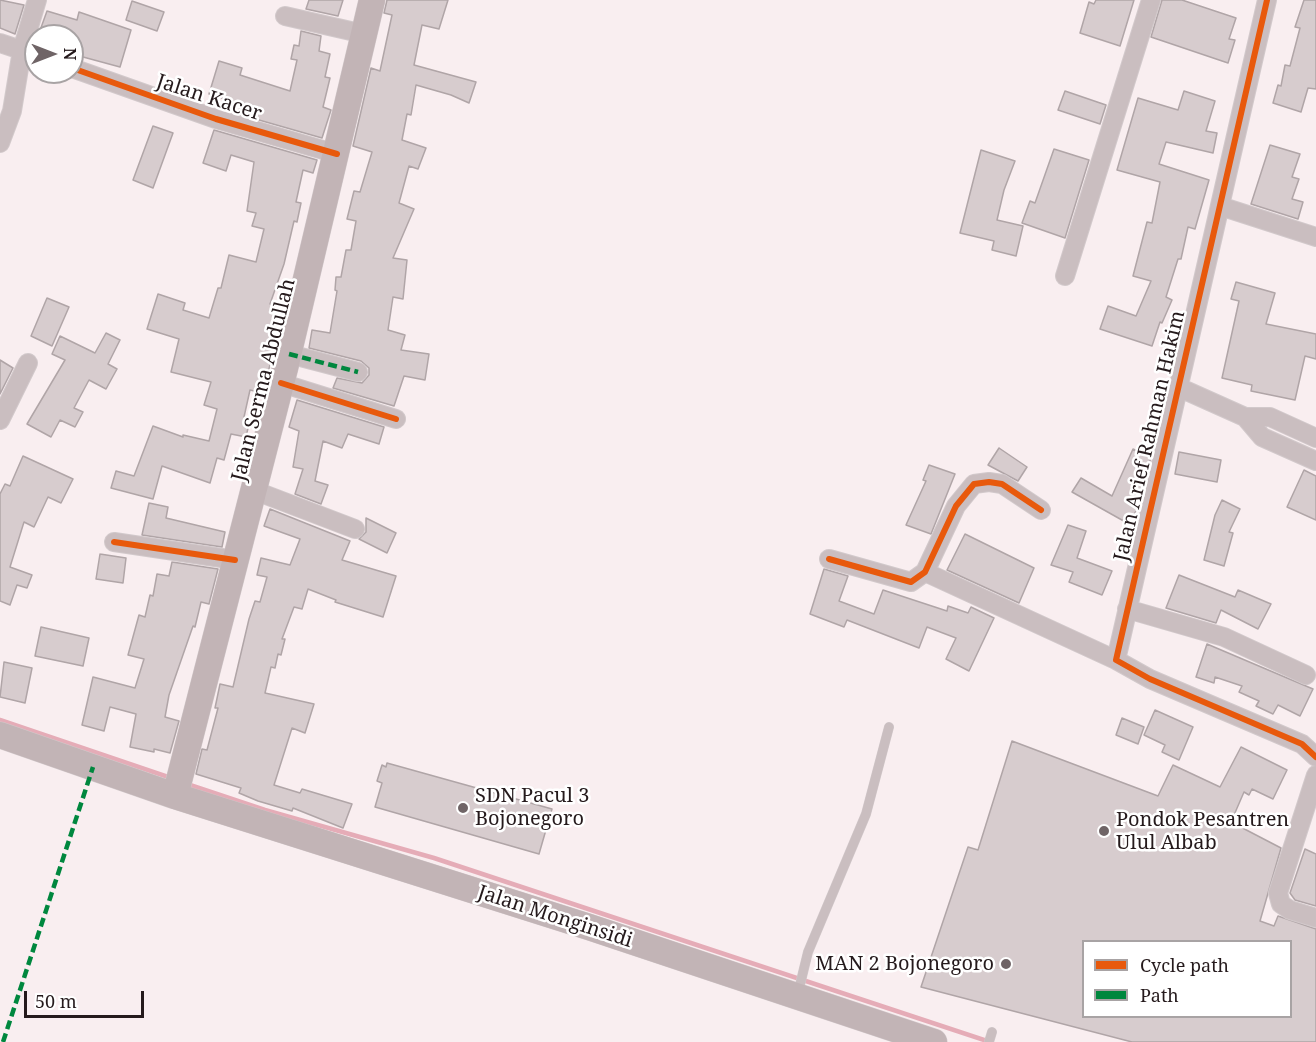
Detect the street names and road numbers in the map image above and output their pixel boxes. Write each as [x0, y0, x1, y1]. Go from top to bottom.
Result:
street label: Jalan Kacer [153, 70, 265, 126]
street label: Jalan Serma Abdullah [227, 276, 301, 484]
street label: Jalan Arief Rahman Hakim [1109, 308, 1191, 564]
street label: Jalan Monginsidi [475, 881, 635, 953]

